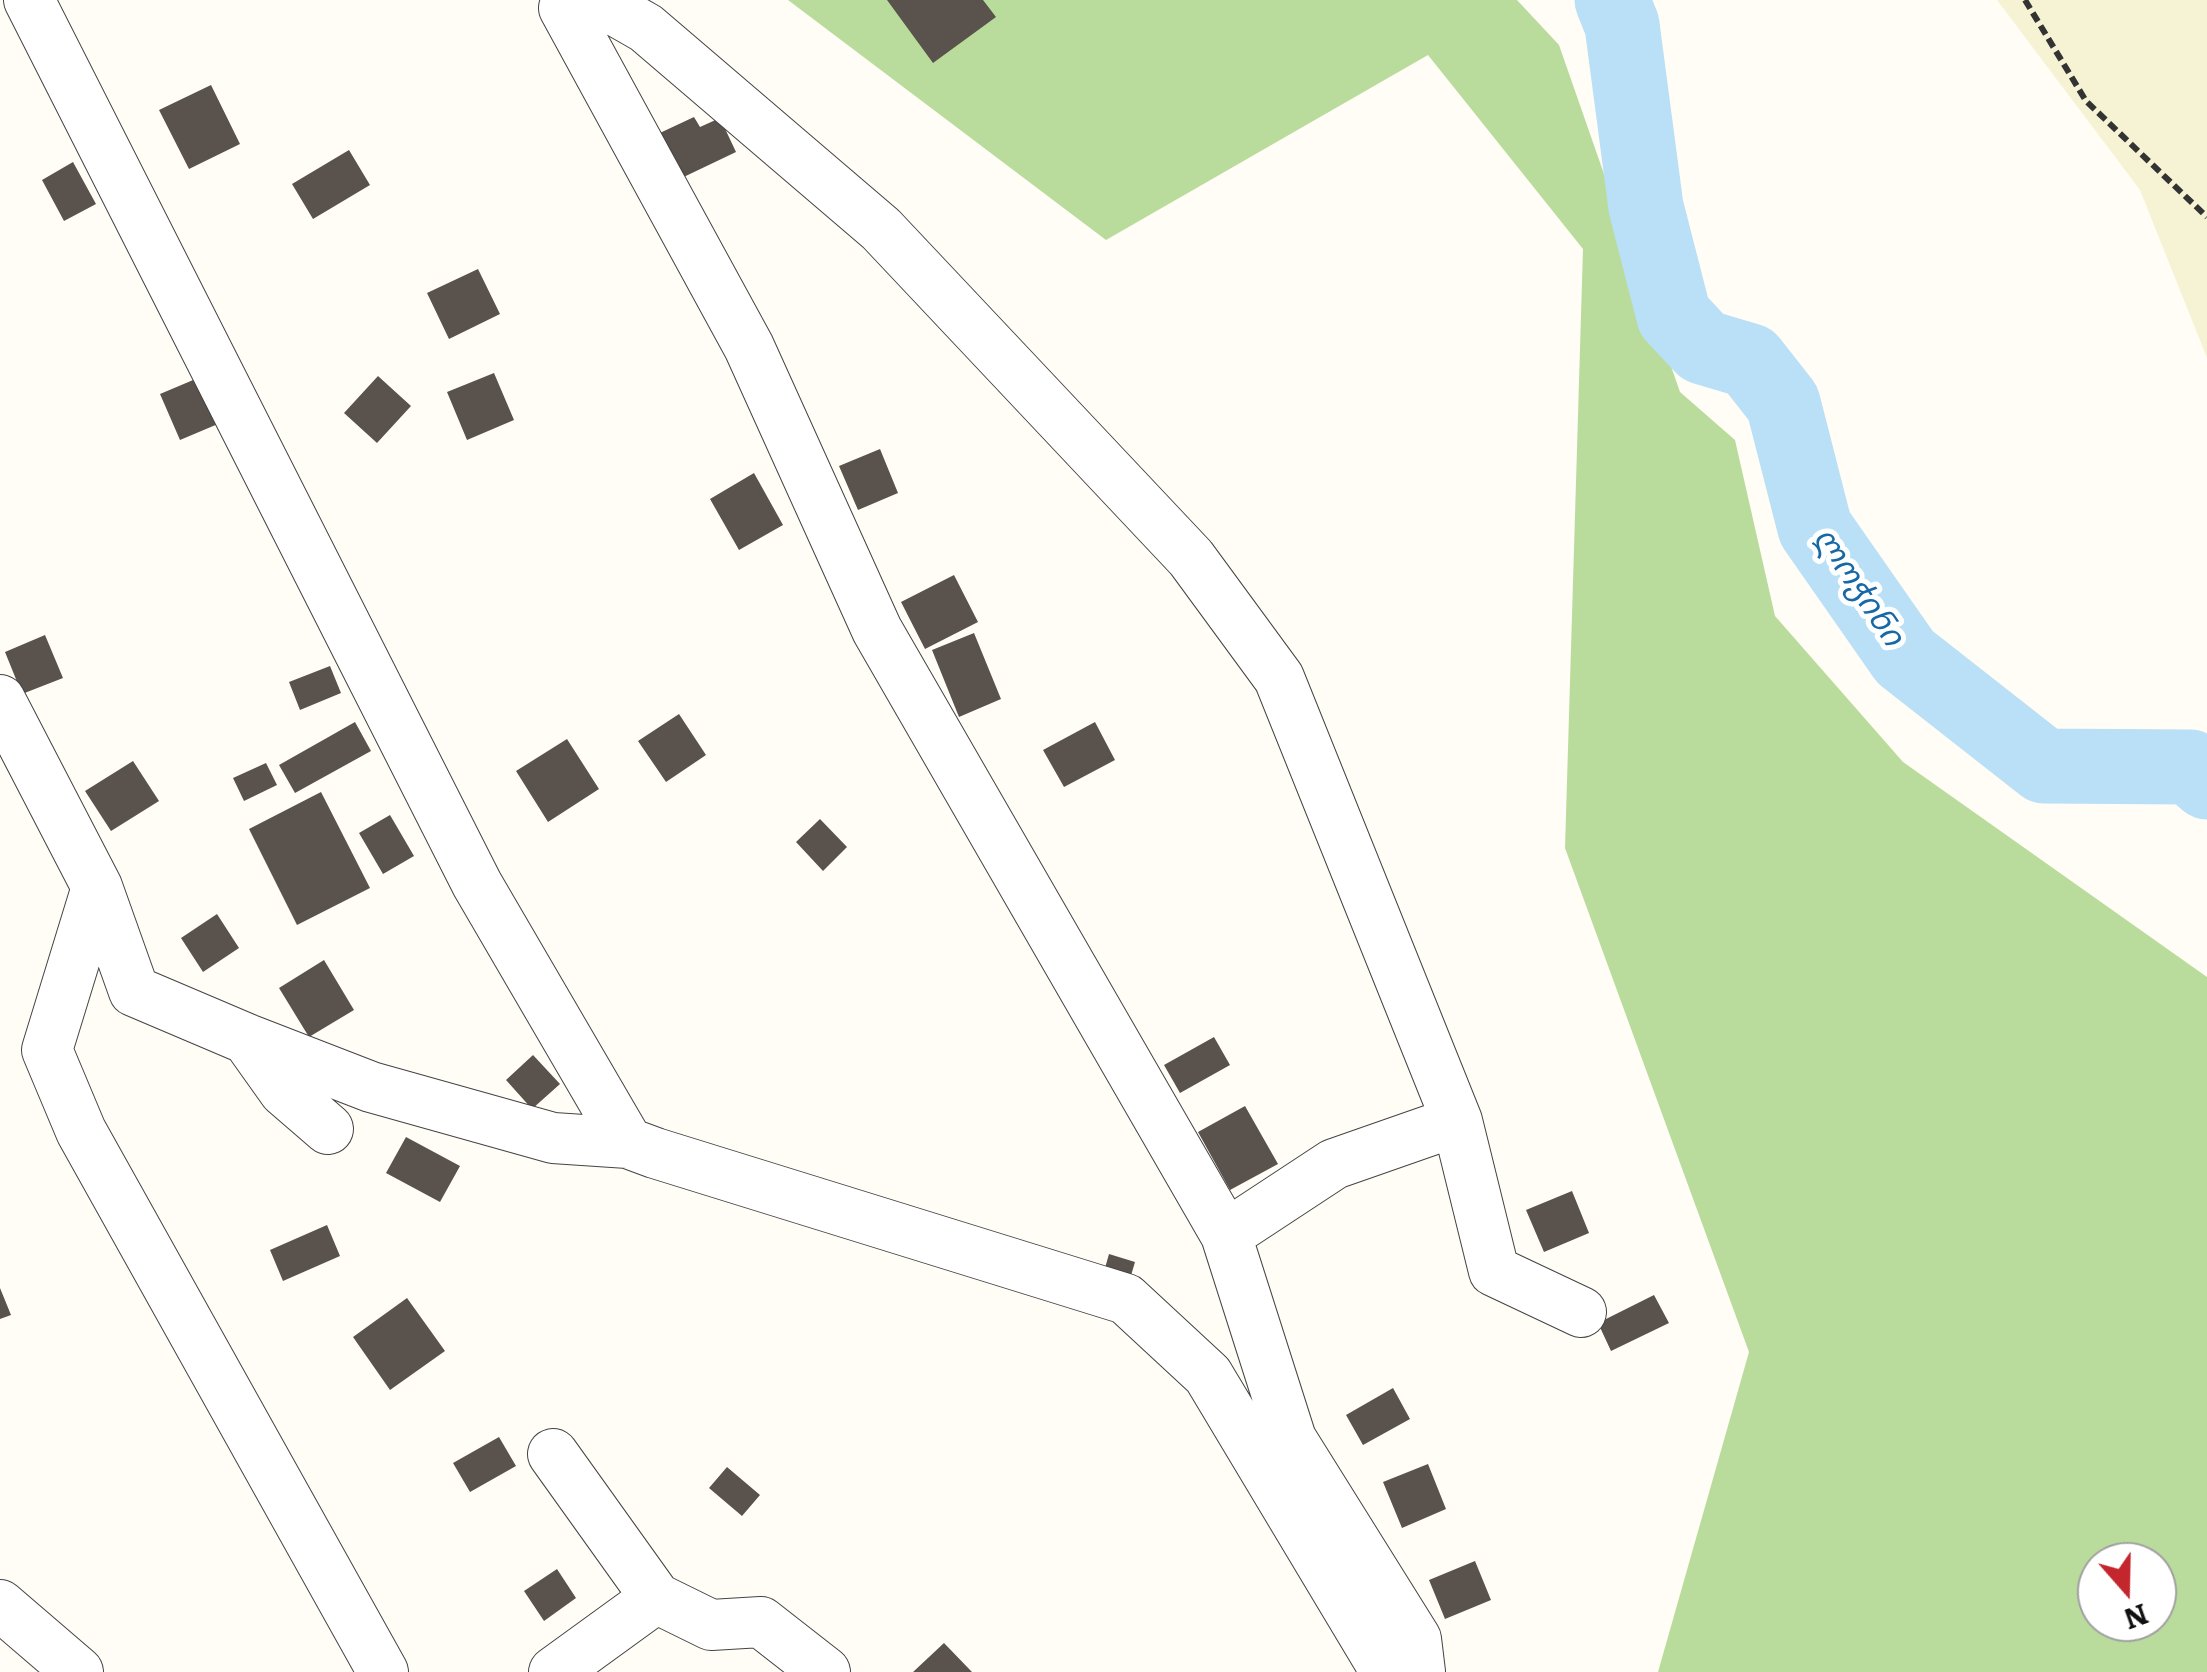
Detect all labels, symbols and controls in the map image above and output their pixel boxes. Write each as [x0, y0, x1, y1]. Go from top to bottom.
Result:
water label: ლოჭინი [1804, 520, 1912, 654]
north arrow [2077, 1542, 2177, 1642]
text: N [2118, 1595, 2155, 1642]

